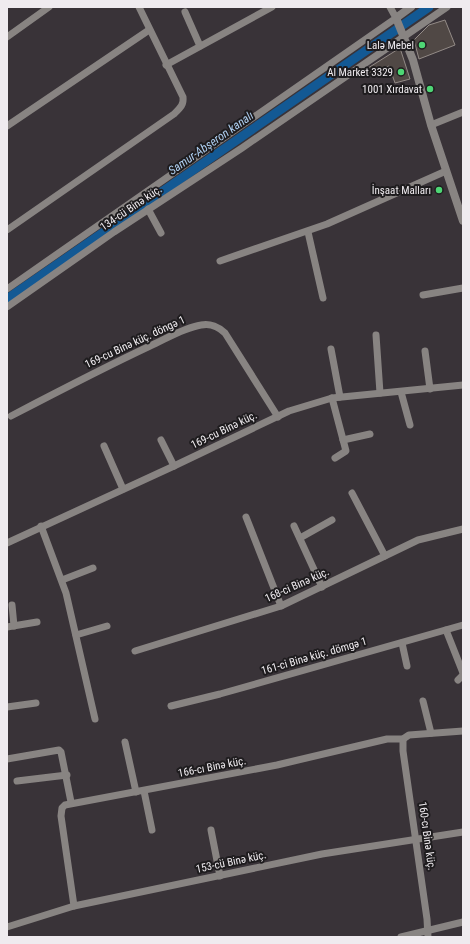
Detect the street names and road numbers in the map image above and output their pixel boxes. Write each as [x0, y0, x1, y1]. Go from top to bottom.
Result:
street label: 134-cü Binə küç. [98, 183, 164, 233]
street label: 169-cu Binə küç. döngə 1 [83, 313, 187, 371]
street label: 169-cu Binə küç. [189, 408, 259, 452]
street label: 168-ci Binə küç. [263, 565, 331, 605]
street label: 161-ci Binə küç. dömgə 1 [260, 635, 368, 677]
street label: 166-cı Binə küç. [177, 754, 247, 780]
street label: 160-cı Binə küç. [416, 801, 438, 871]
street label: 153-cü Binə küç. [195, 848, 268, 876]

